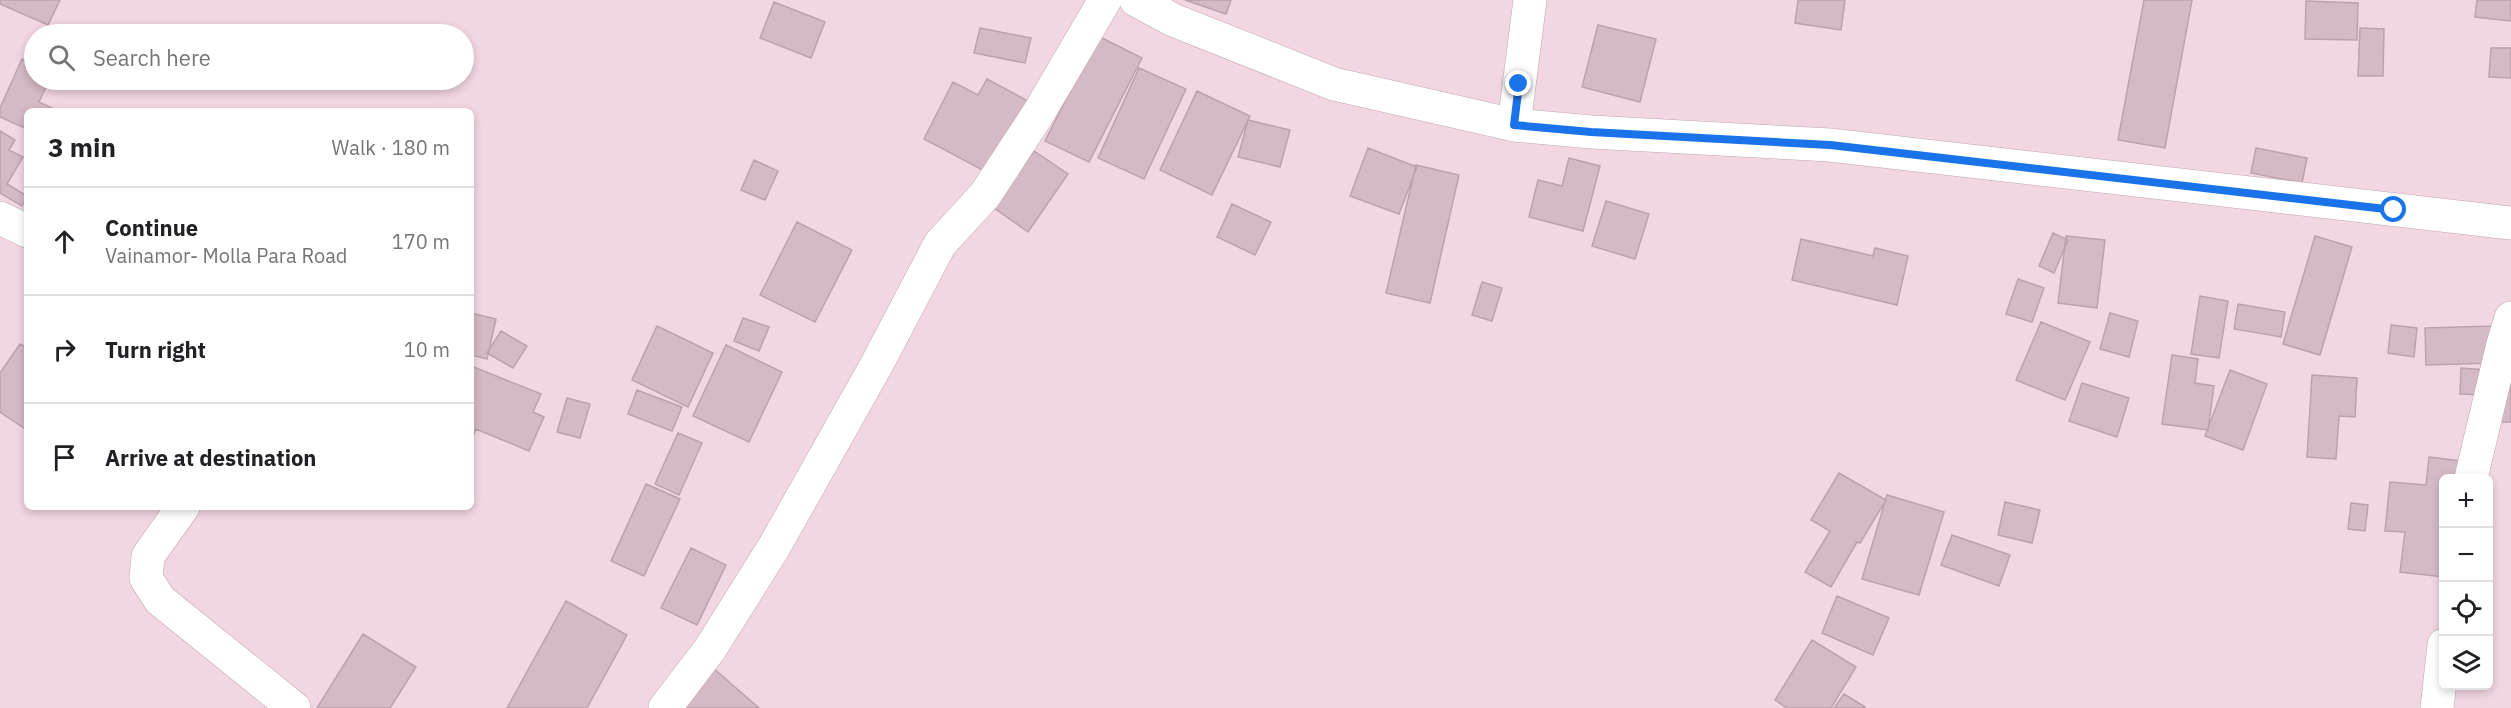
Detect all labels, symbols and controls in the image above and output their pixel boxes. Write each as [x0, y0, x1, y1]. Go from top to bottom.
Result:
search box [24, 24, 474, 90]
icon: search [45, 41, 78, 74]
text: Search here [93, 43, 211, 72]
route end [1505, 70, 1531, 96]
text: 3 min [48, 130, 116, 164]
text: Walk · 180 m [332, 134, 450, 161]
route start [2380, 196, 2406, 222]
text: Continue [105, 213, 198, 242]
icon: ahead [48, 225, 81, 258]
text: 170 m [392, 228, 450, 255]
text: Vainamor- Molla Para Road [105, 242, 347, 269]
icon: right [48, 333, 81, 366]
text: Turn right [105, 335, 206, 364]
text: 10 m [404, 336, 450, 363]
icon: arrive [48, 441, 81, 474]
text: Arrive at destination [105, 443, 316, 472]
map controls [2439, 474, 2493, 690]
button: + [2439, 474, 2493, 528]
button: − [2439, 528, 2493, 582]
button: locate [2439, 582, 2493, 636]
button: layers [2439, 636, 2493, 690]

